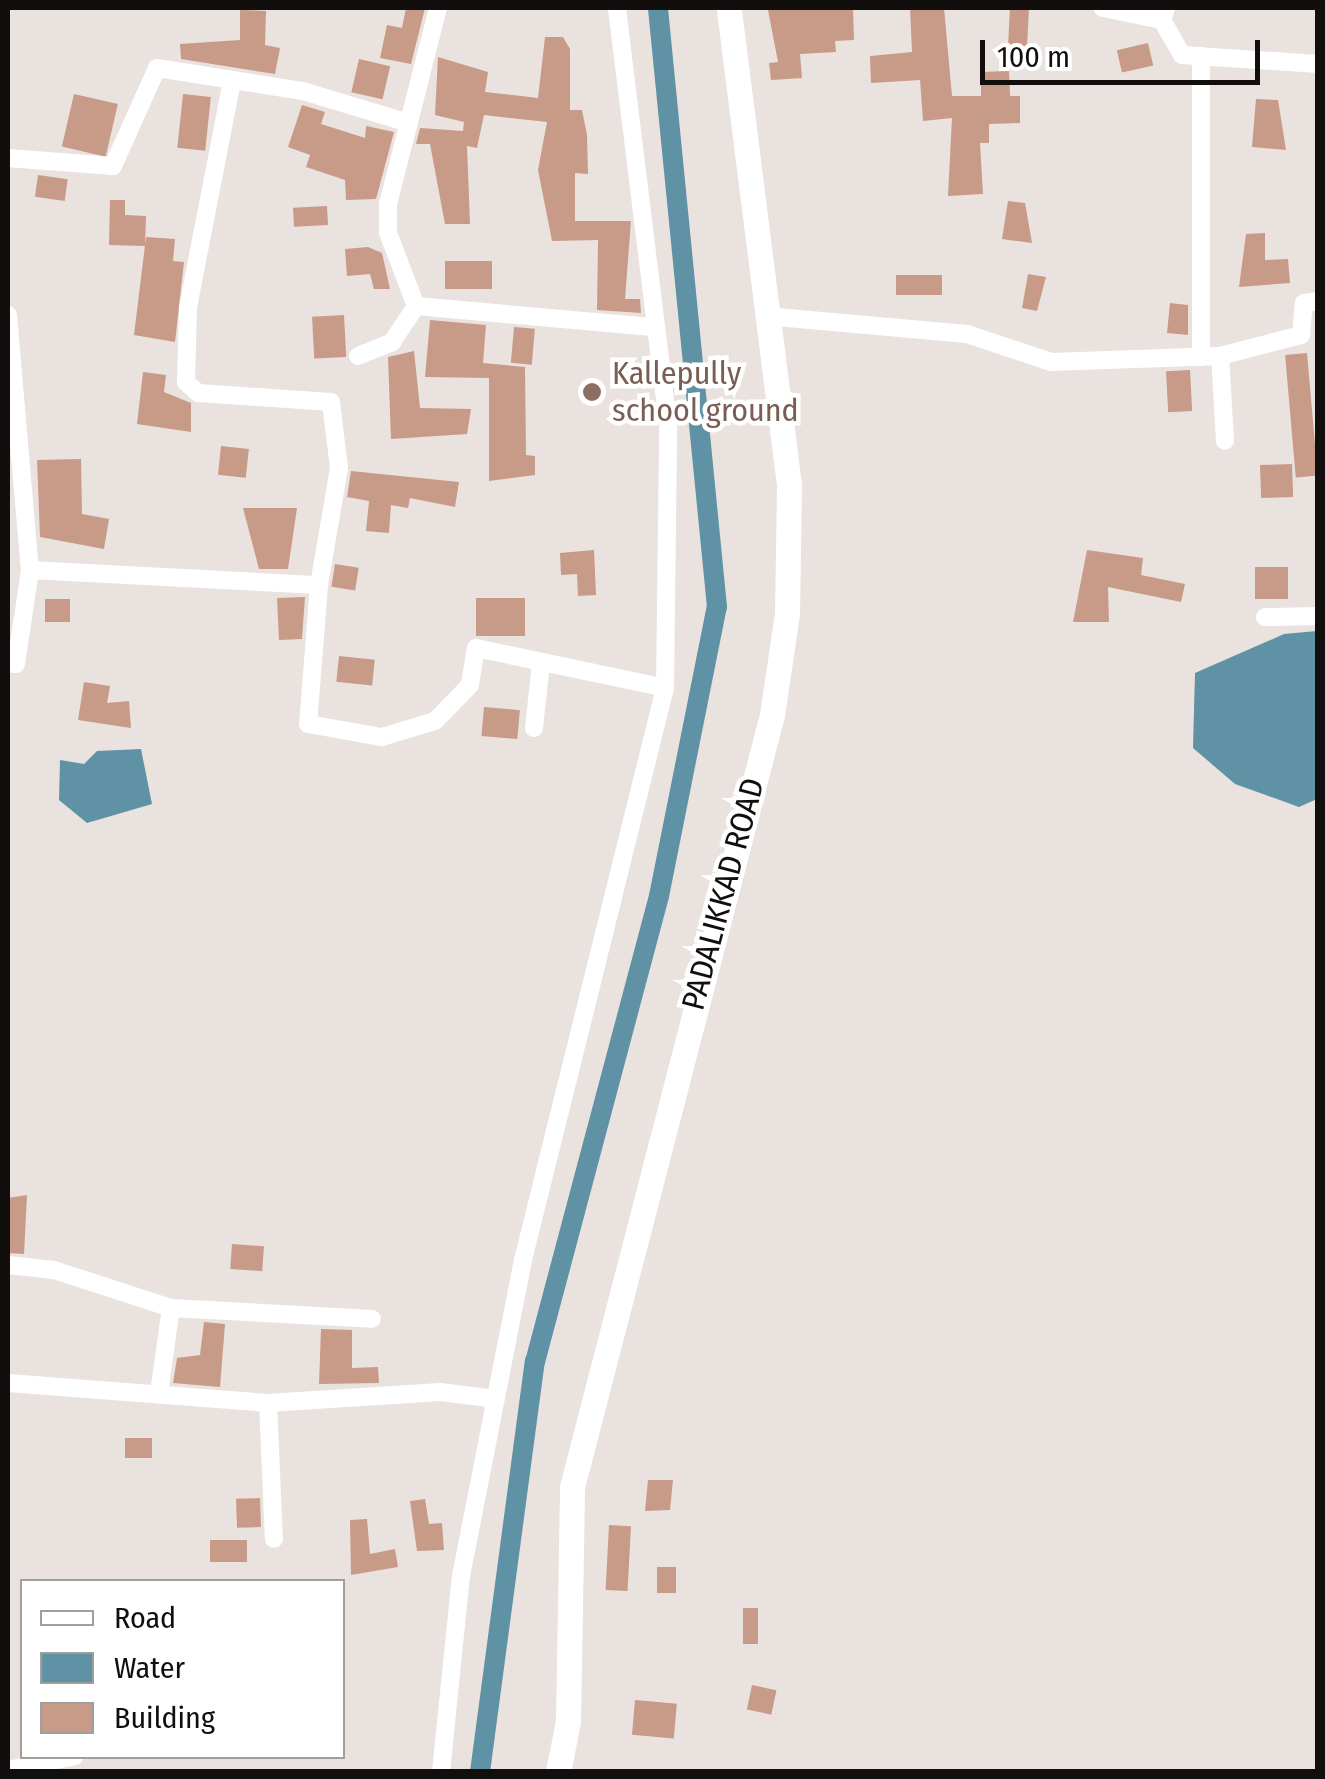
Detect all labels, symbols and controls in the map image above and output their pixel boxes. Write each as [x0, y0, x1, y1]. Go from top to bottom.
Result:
scale bar [985, 20, 1265, 82]
text: 100 m [997, 39, 1070, 75]
place label: Kallepully school ground [612, 355, 799, 430]
marker: Kallepully school ground [581, 381, 603, 403]
street label: PADALIKKAD ROAD [674, 774, 772, 1014]
legend [20, 1579, 345, 1759]
text: Road [114, 1600, 176, 1636]
text: Water [114, 1650, 185, 1686]
text: Building [114, 1700, 215, 1736]

